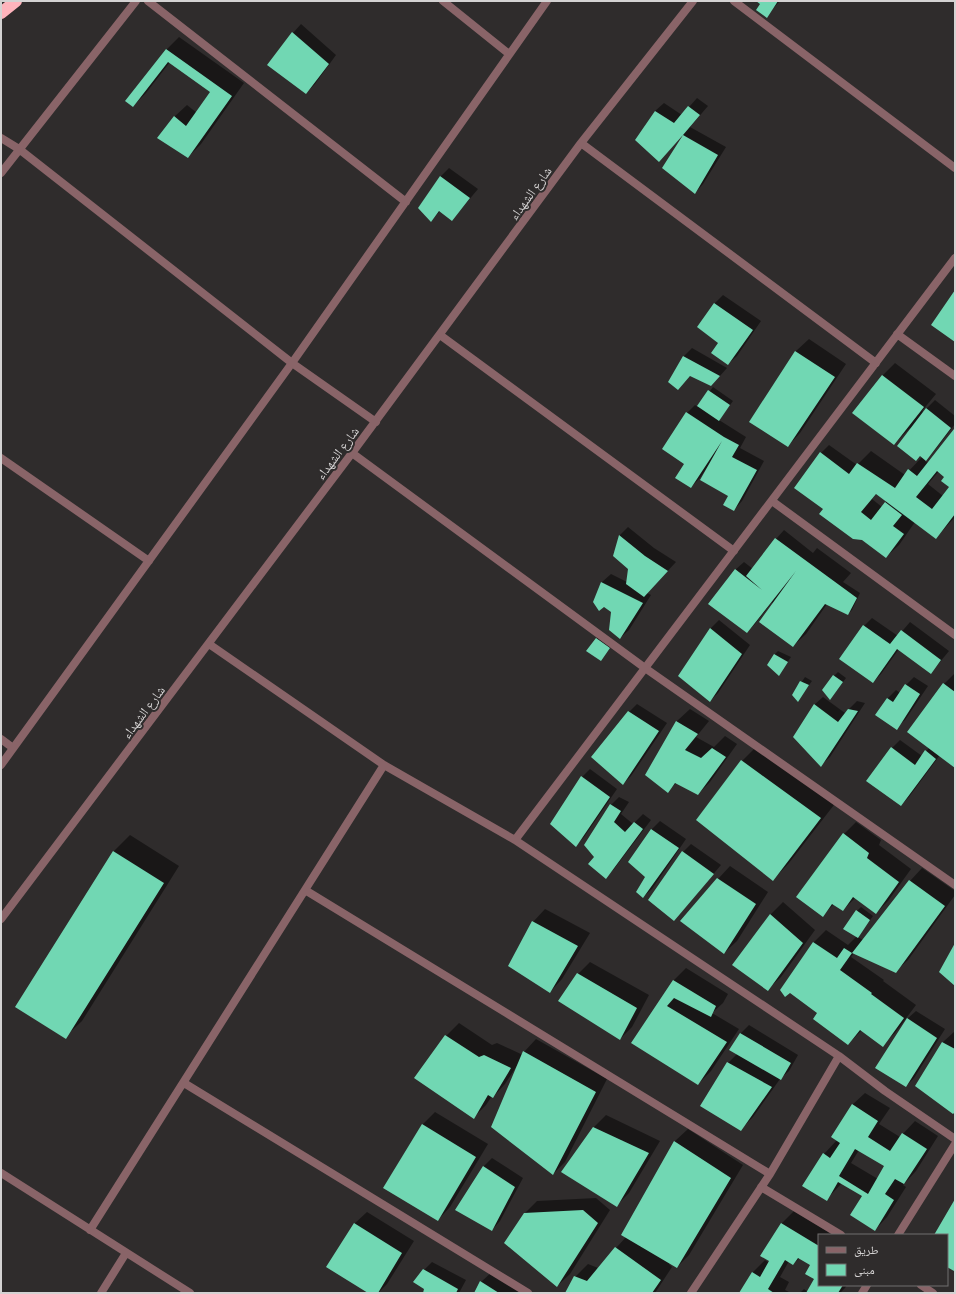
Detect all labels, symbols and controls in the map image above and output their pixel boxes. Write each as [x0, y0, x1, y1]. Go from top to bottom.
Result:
street label: شارع الشهداء [507, 164, 556, 224]
street label: شارع الشهداء [314, 425, 364, 484]
street label: شارع الشهداء [120, 684, 170, 743]
legend [818, 1234, 948, 1286]
text: طريق [854, 1243, 879, 1259]
text: مبنى [854, 1263, 875, 1279]

